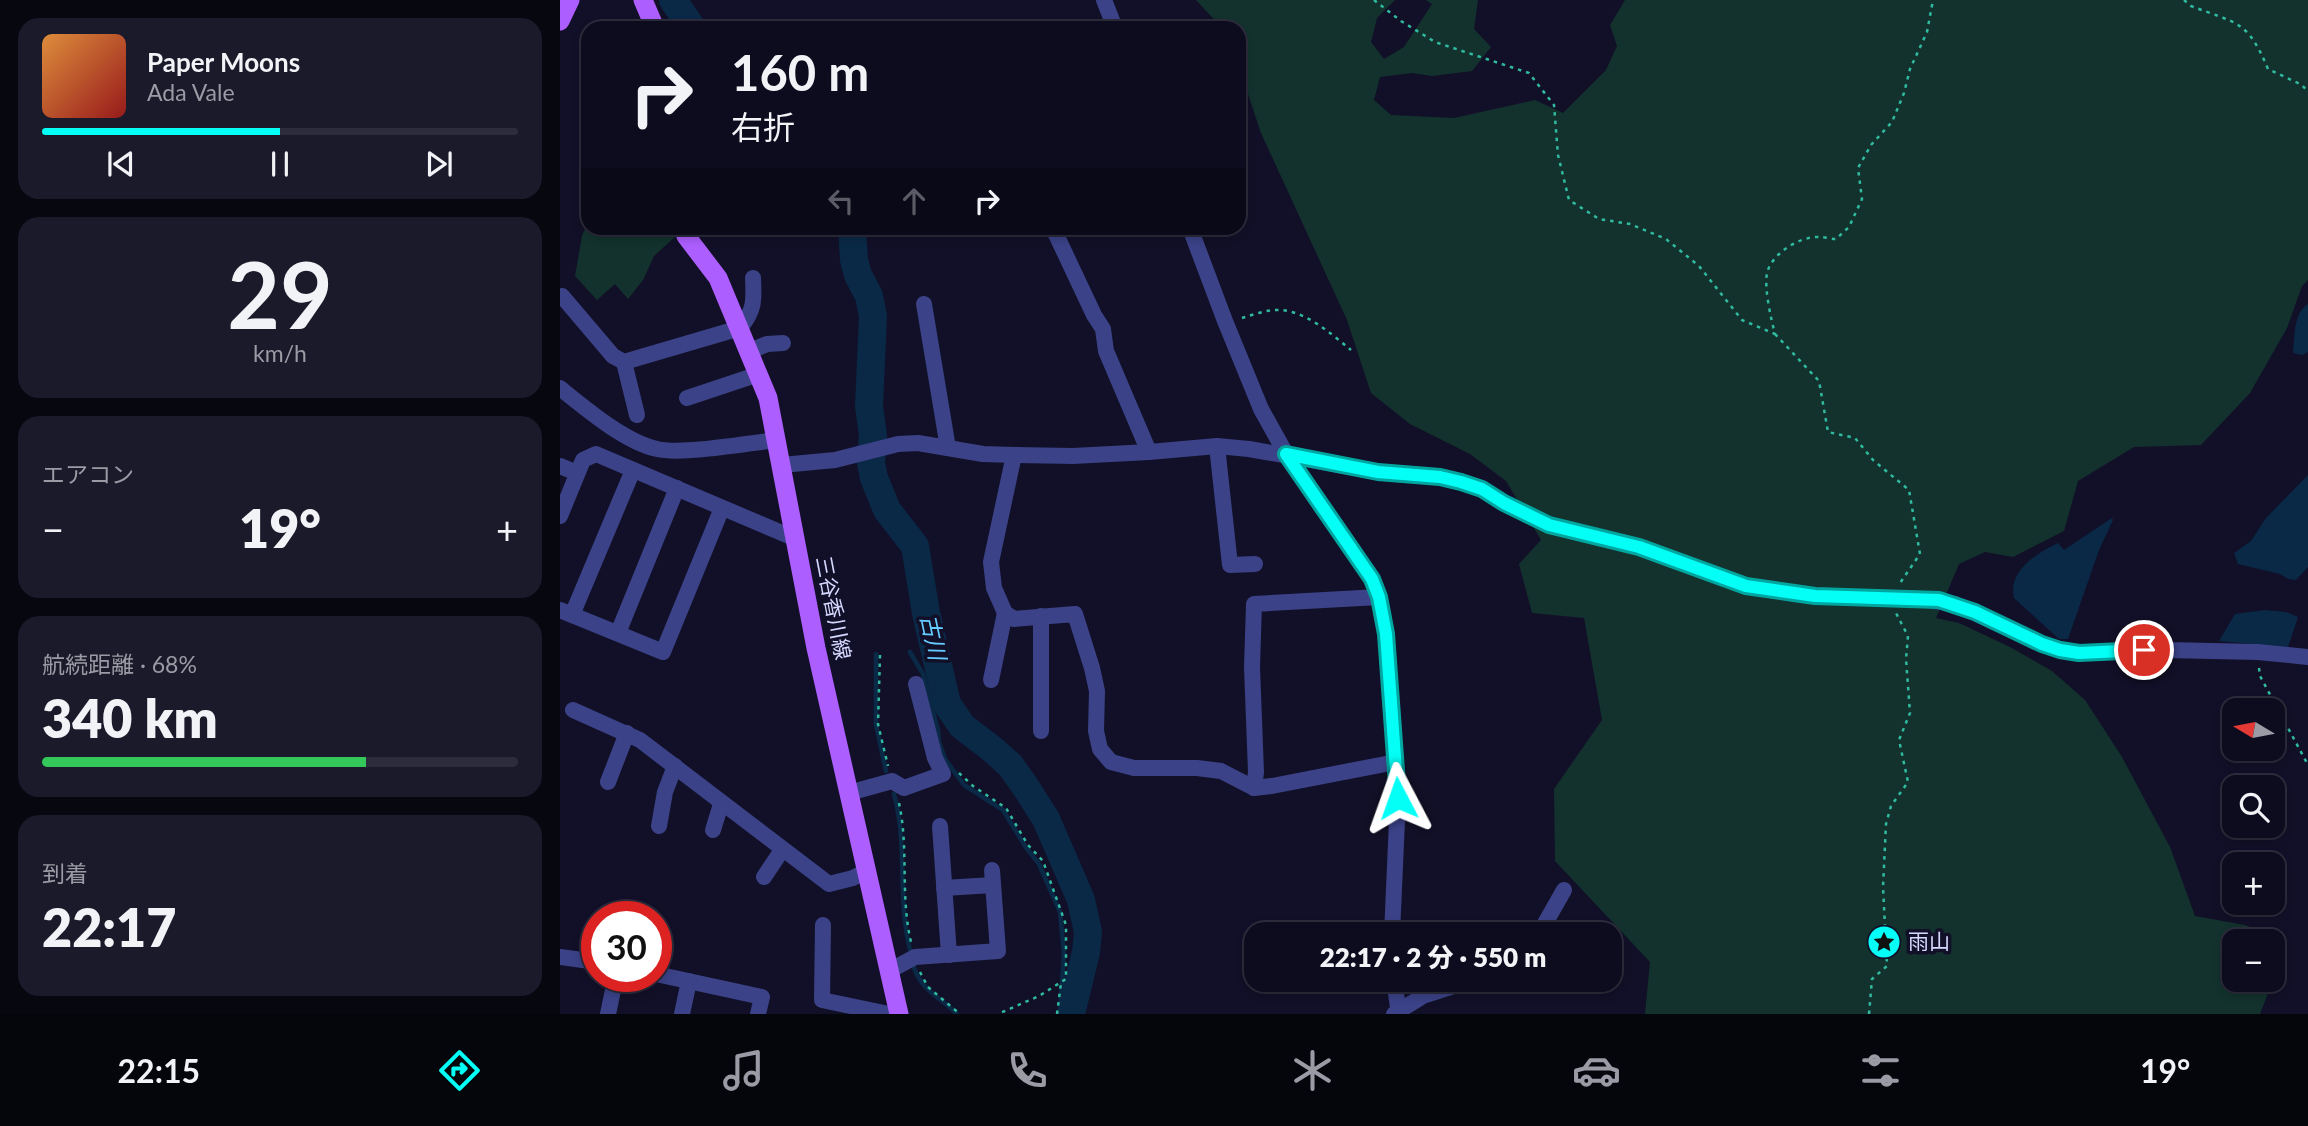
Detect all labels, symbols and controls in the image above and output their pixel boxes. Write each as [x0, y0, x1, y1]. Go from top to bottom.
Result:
text: 160 m [731, 43, 869, 101]
text: Paper Moons [147, 46, 300, 78]
icon: right [616, 49, 707, 140]
text: Ada Vale [147, 78, 235, 106]
text: 右折 [731, 107, 795, 146]
icon: previous [102, 145, 140, 183]
icon: pause [261, 145, 299, 183]
icon: next [420, 145, 458, 183]
icon: left [822, 182, 860, 220]
icon: ahead [895, 182, 933, 220]
icon: right [968, 182, 1006, 220]
text: 29 [227, 239, 333, 348]
text: km/h [253, 339, 307, 367]
text: エアコン [42, 460, 134, 488]
text: 19° [239, 497, 321, 559]
text: − [42, 506, 64, 552]
text: + [496, 506, 518, 552]
street label: 三谷香川線 [812, 554, 857, 662]
water label: 古川 [916, 611, 953, 665]
pin [2114, 620, 2174, 680]
icon: arrive [2125, 631, 2163, 669]
text: 航続距離 · 68% [42, 650, 197, 678]
text: 340 km [42, 687, 218, 749]
north arrow [2222, 698, 2286, 761]
map controls [2222, 698, 2285, 992]
position arrow [1361, 761, 1435, 835]
button: search [2222, 775, 2285, 838]
button: + [2222, 852, 2285, 915]
text: 到着 [42, 859, 88, 887]
text: 22:17 [42, 896, 176, 958]
speed limit sign: 30 [581, 901, 672, 992]
place icon: 雨山 [1865, 923, 1903, 961]
place label: 雨山 [1908, 928, 1950, 953]
button: − [2222, 929, 2285, 992]
text: 22:17 · 2 分 · 550 m [1320, 941, 1546, 973]
icon: directions [435, 1046, 484, 1095]
icon: music [719, 1046, 768, 1095]
icon: phone [1003, 1046, 1052, 1095]
icon: climate [1288, 1046, 1337, 1095]
icon: car [1572, 1046, 1621, 1095]
icon: filters [1856, 1046, 1905, 1095]
text: 22:15 [118, 1051, 200, 1090]
text: 19° [2140, 1051, 2190, 1090]

